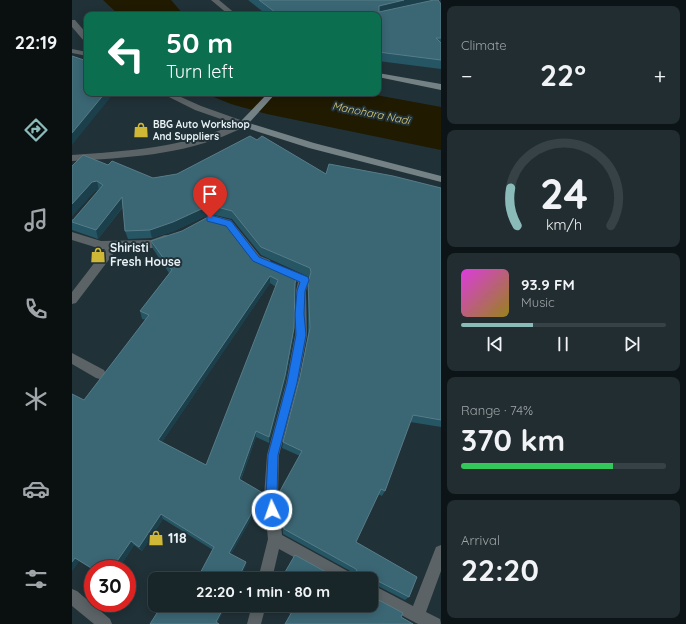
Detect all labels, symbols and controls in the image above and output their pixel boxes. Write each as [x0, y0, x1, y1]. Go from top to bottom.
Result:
text: 50 m [166, 25, 233, 60]
icon: left [100, 28, 152, 80]
text: 22:19 [15, 31, 57, 54]
text: Climate [461, 37, 507, 53]
text: 22° [540, 56, 586, 94]
text: Turn left [166, 60, 234, 83]
text: − [461, 62, 472, 90]
text: + [654, 62, 666, 90]
water label: Manohara Nadi [331, 99, 413, 128]
icon: directions [22, 116, 50, 144]
place label: BBG Auto Workshop And Suppliers [153, 118, 250, 143]
shop icon: BBG Auto Workshop And Suppliers [132, 121, 150, 139]
text: 24 [539, 167, 588, 219]
pin [193, 177, 227, 218]
icon: arrive [199, 183, 221, 205]
icon: music [22, 206, 50, 234]
text: km/h [545, 216, 582, 234]
place label: Shiristi Fresh House [110, 240, 181, 269]
shop icon: Shiristi Fresh House [89, 246, 107, 264]
text: 93.9 FM [521, 275, 575, 294]
text: Music [521, 294, 555, 310]
icon: phone [22, 295, 50, 323]
icon: previous [484, 333, 506, 355]
icon: pause [552, 333, 574, 355]
icon: next [621, 333, 643, 355]
icon: climate [22, 385, 50, 413]
text: Range · 74% [461, 402, 533, 418]
text: 370 km [461, 421, 565, 459]
icon: car [22, 475, 50, 503]
position arrow [251, 489, 293, 531]
shop icon: 118 [147, 529, 165, 547]
place label: 118 [168, 529, 187, 547]
text: Arrival [461, 532, 500, 548]
text: 22:20 [461, 551, 539, 589]
speed limit sign: 30 [84, 560, 136, 612]
icon: filters [22, 565, 50, 593]
text: 22:20 · 1 min · 80 m [196, 582, 330, 601]

